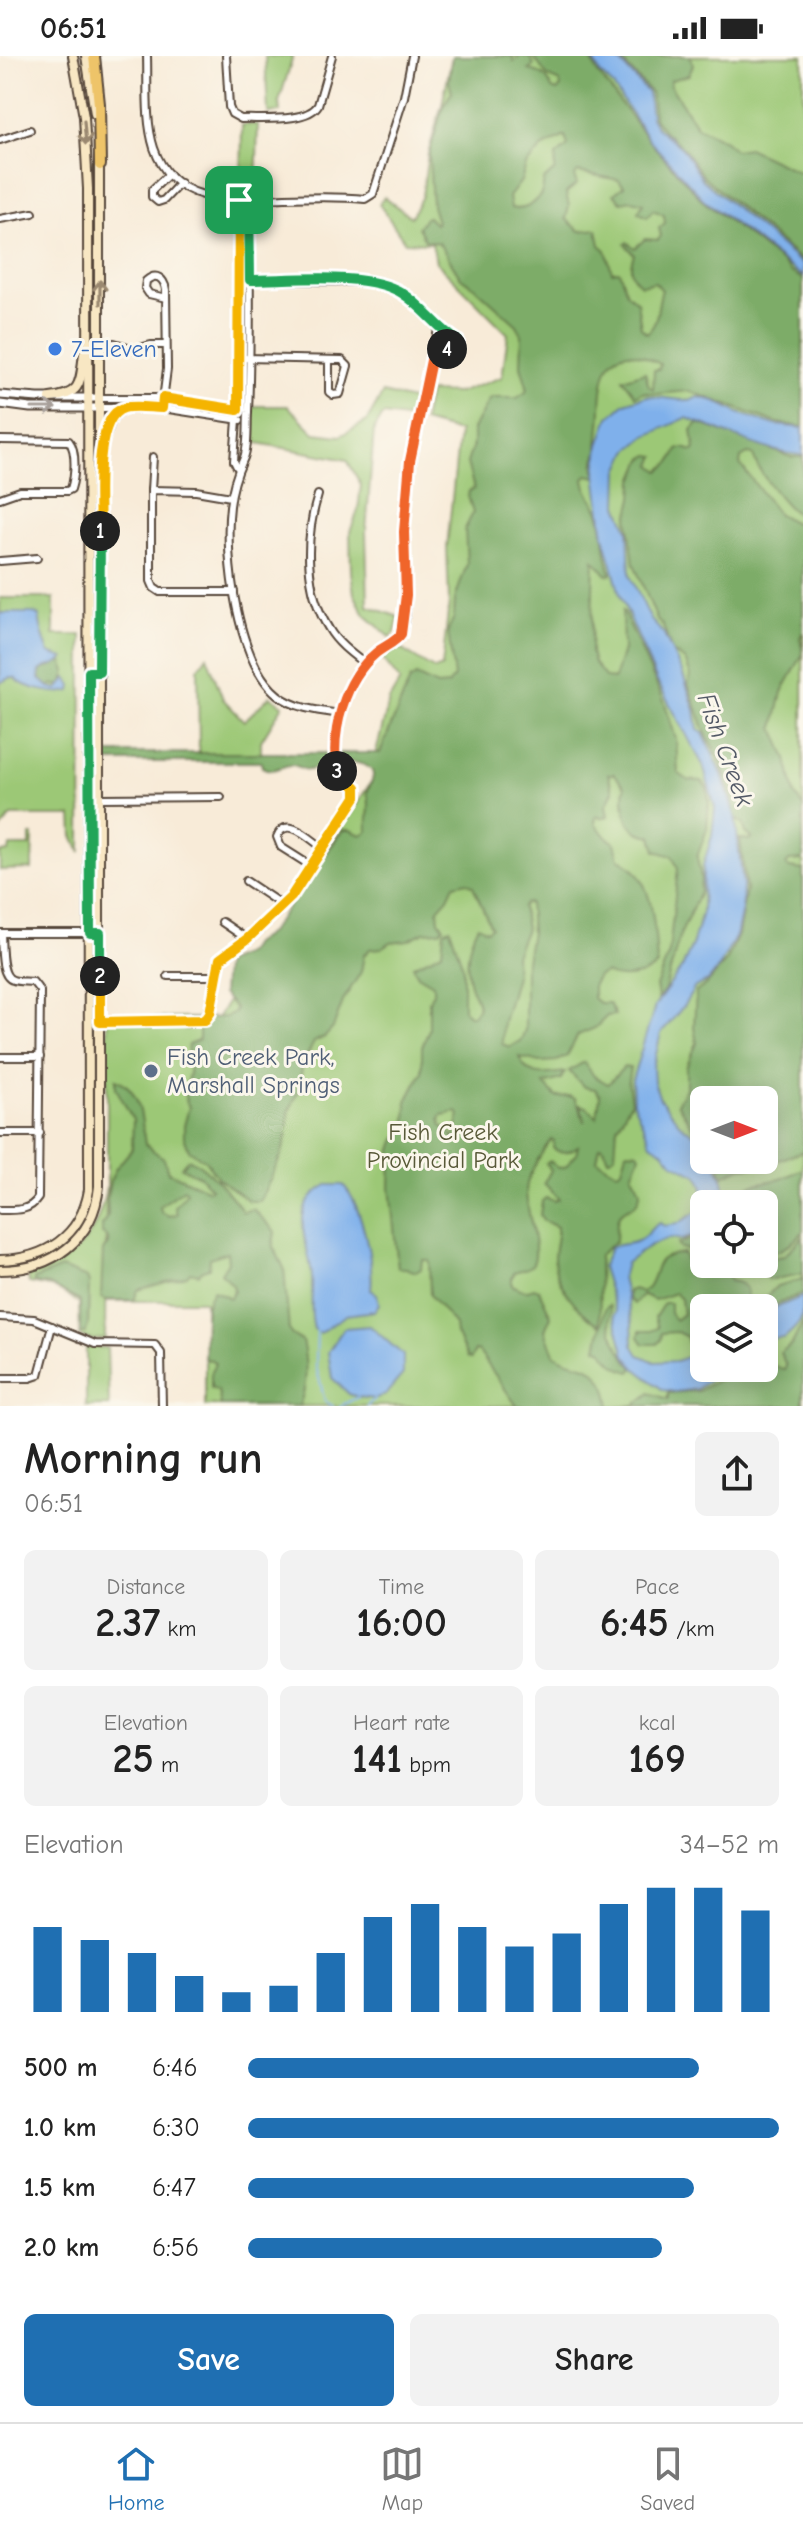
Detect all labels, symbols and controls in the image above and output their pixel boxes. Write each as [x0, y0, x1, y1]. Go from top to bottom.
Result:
text: 06:51 [40, 11, 107, 46]
one-way arrow [78, 119, 93, 146]
pin [205, 166, 273, 234]
icon: arrive [217, 178, 261, 222]
one-way arrow [92, 279, 108, 306]
pin: 4 [427, 329, 467, 369]
place label: 7-Eleven [71, 335, 157, 363]
text: 4 [442, 336, 452, 362]
marker: 7-Eleven [46, 340, 64, 358]
one-way arrow [30, 400, 57, 416]
pin: 1 [80, 511, 120, 551]
text: 1 [96, 518, 104, 544]
water label: Fish Creek [691, 689, 760, 811]
pin: 3 [317, 751, 357, 791]
text: 3 [332, 758, 342, 784]
pin: 2 [80, 956, 120, 996]
text: 2 [95, 963, 105, 989]
place label: Fish Creek Park, Marshall Springs [167, 1043, 340, 1099]
marker: Fish Creek Park, Marshall Springs [142, 1062, 160, 1080]
north arrow [690, 1086, 778, 1174]
map controls [690, 1086, 778, 1382]
park label: Fish Creek Provincial Park [367, 1118, 520, 1174]
button: locate [690, 1190, 778, 1278]
button: layers [690, 1294, 778, 1382]
button: share [695, 1432, 779, 1516]
text: Morning run [24, 1433, 263, 1484]
text: 06:51 [24, 1489, 83, 1519]
text: Distance [106, 1574, 185, 1600]
text: Time [379, 1574, 424, 1600]
text: Pace [635, 1574, 679, 1600]
text: 2.37 [95, 1600, 160, 1646]
text: 16:00 [356, 1600, 447, 1646]
text: 6:45 [600, 1600, 669, 1646]
text: km [160, 1616, 196, 1642]
text: /km [669, 1616, 715, 1642]
text: Elevation [104, 1710, 188, 1736]
text: Heart rate [353, 1710, 450, 1736]
text: kcal [639, 1710, 676, 1736]
text: 25 [112, 1736, 154, 1782]
text: 141 [352, 1736, 402, 1782]
text: 169 [628, 1736, 686, 1782]
text: m [154, 1752, 179, 1778]
text: bpm [402, 1752, 451, 1778]
text: Elevation [24, 1830, 124, 1860]
text: 34–52 m [680, 1830, 779, 1860]
text: 500 m [24, 2053, 98, 2083]
text: 6:46 [152, 2053, 197, 2083]
text: 1.0 km [24, 2113, 96, 2143]
text: 6:30 [152, 2113, 200, 2143]
text: 1.5 km [24, 2173, 95, 2203]
text: 6:47 [152, 2173, 196, 2203]
text: 2.0 km [24, 2233, 99, 2263]
text: 6:56 [152, 2233, 199, 2263]
button: Save [24, 2314, 394, 2406]
button: Share [410, 2314, 779, 2406]
tab: Home [108, 2442, 165, 2516]
tab: Map [380, 2442, 424, 2516]
tab: Saved [640, 2442, 695, 2516]

